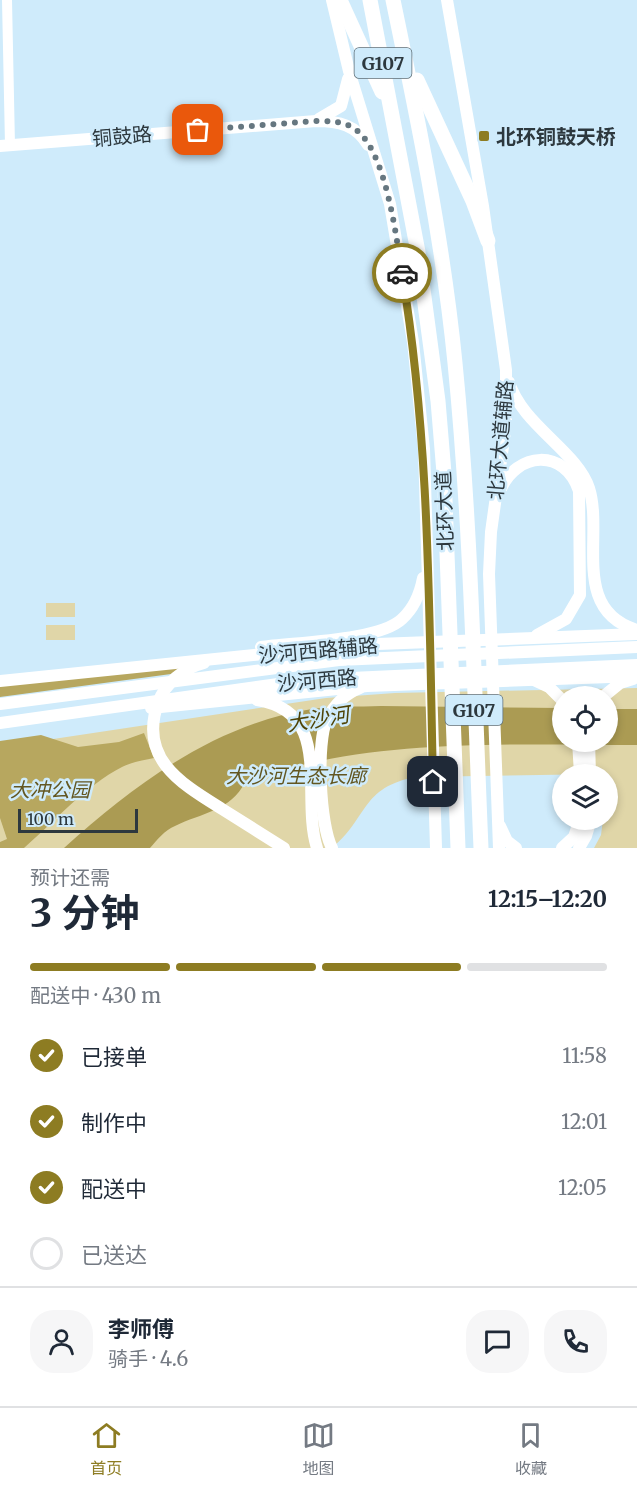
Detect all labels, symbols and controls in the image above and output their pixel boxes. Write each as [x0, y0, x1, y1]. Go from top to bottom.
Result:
road number: G107 [354, 48, 412, 78]
pin [172, 104, 223, 155]
icon: bag [181, 113, 214, 146]
street label: 铜鼓路 [91, 121, 153, 151]
place label: 北环铜鼓天桥 [496, 124, 616, 149]
marker: 北环铜鼓天桥 [477, 129, 491, 143]
courier [372, 243, 432, 303]
icon: car [386, 257, 419, 290]
street label: 北环大道辅路 [482, 379, 518, 501]
street label: 北环大道 [430, 471, 458, 551]
street label: 沙河西路辅路 [257, 632, 379, 668]
street label: 沙河西路 [276, 664, 358, 696]
map controls [552, 686, 618, 830]
button: locate [552, 686, 618, 752]
road number: G107 [446, 695, 502, 725]
water label: 大沙河 [285, 700, 355, 737]
pin [407, 756, 458, 807]
park label: 大沙河生态长廊 [226, 763, 369, 788]
button: layers [552, 764, 618, 830]
icon: home [416, 765, 449, 798]
park label: 大冲公园 [10, 777, 93, 802]
scale bar [18, 806, 138, 834]
text: 100 m [27, 809, 74, 829]
text: 预计还需 [30, 865, 110, 890]
text: 12:15–12:20 [488, 885, 607, 913]
text: 3 分钟 [30, 889, 140, 938]
text: 配送中 · 430 m [30, 983, 161, 1008]
icon: check [30, 1039, 63, 1072]
text: 已接单 [81, 1043, 147, 1071]
text: 11:58 [562, 1043, 607, 1068]
icon: check [30, 1105, 63, 1138]
text: 制作中 [81, 1109, 147, 1137]
text: 12:01 [561, 1109, 607, 1134]
icon: check [30, 1171, 63, 1204]
text: 配送中 [81, 1175, 147, 1203]
text: 12:05 [558, 1175, 607, 1200]
text: 已送达 [81, 1241, 147, 1269]
button: person [30, 1310, 93, 1373]
button: chat [466, 1310, 529, 1373]
button: phone [544, 1310, 607, 1373]
text: 李师傅 [108, 1315, 174, 1343]
text: 骑手 · 4.6 [108, 1346, 188, 1371]
tab: 首页 [90, 1419, 123, 1479]
tab: 地图 [302, 1419, 335, 1479]
tab: 收藏 [514, 1419, 547, 1479]

